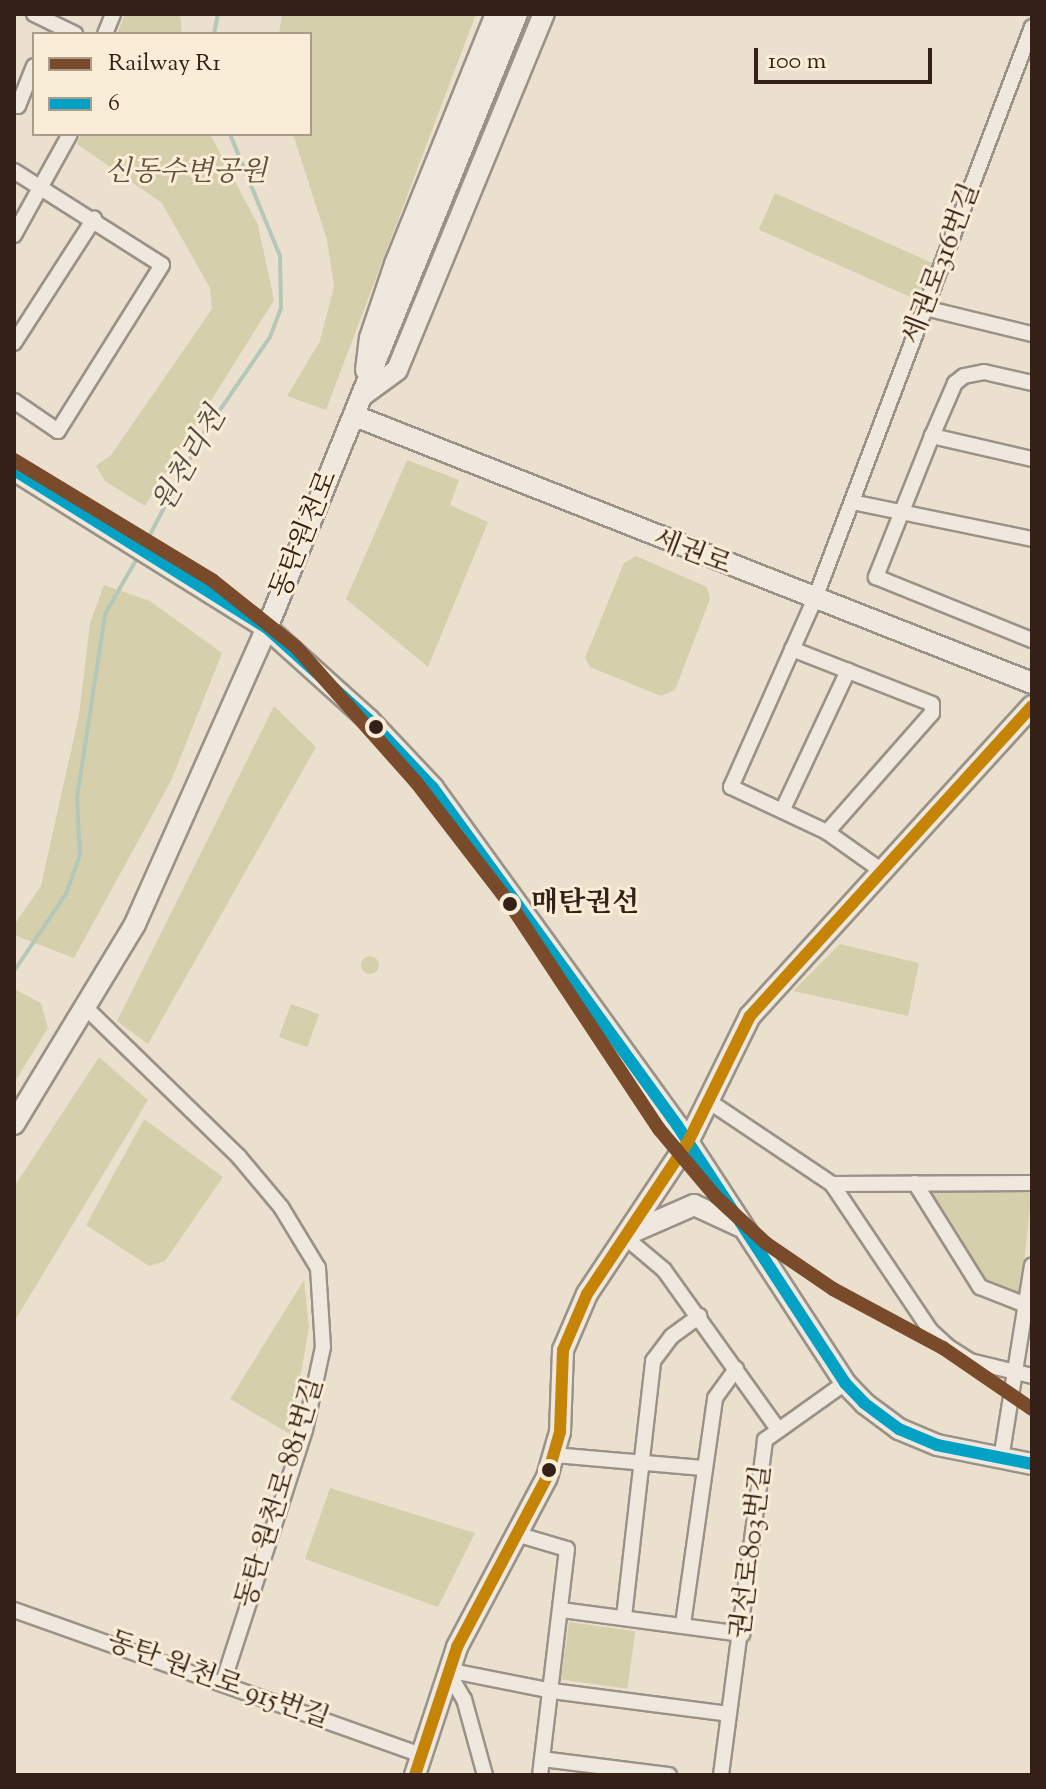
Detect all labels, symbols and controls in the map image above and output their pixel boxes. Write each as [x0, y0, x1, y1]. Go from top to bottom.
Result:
legend [32, 32, 312, 136]
scale bar [758, 32, 936, 82]
text: 100 m [768, 45, 826, 79]
text: Railway R1 [108, 47, 221, 81]
text: 6 [108, 87, 120, 121]
park label: 신동수변공원 [105, 156, 267, 190]
street label: 세권로316번길 [896, 179, 988, 349]
water label: 원천리천 [146, 402, 236, 520]
street label: 동탄원천로 [264, 466, 346, 604]
street label: 세권로 [648, 523, 736, 583]
unlabelled marker [368, 719, 384, 735]
place label: 매탄권선 [531, 887, 639, 921]
marker: 매탄권선 [496, 890, 524, 918]
street label: 동탄 원천로 881번길 [230, 1374, 332, 1612]
unlabelled marker [541, 1462, 557, 1478]
street label: 권선로803번길 [725, 1463, 779, 1641]
street label: 동탄 원천로 915번길 [102, 1625, 334, 1737]

